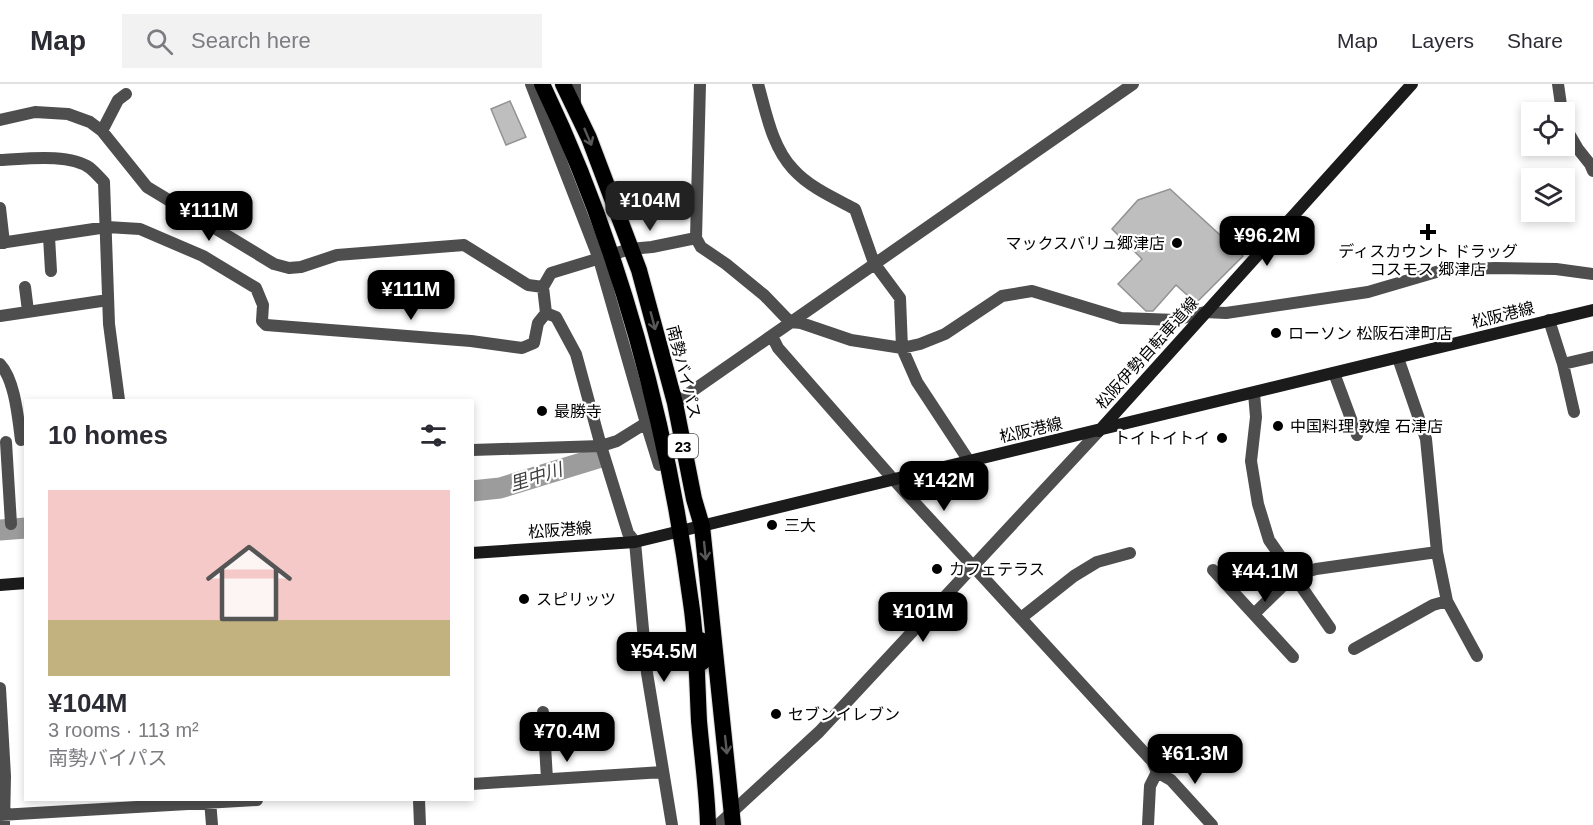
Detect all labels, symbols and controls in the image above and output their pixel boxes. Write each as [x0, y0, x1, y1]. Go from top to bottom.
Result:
search box [122, 14, 542, 68]
text: Map [30, 25, 86, 56]
icon: search [143, 25, 176, 58]
text: Search here [191, 28, 311, 53]
text: Map [1337, 29, 1378, 52]
text: Layers [1411, 29, 1474, 52]
text: Share [1507, 29, 1563, 52]
map controls [1521, 102, 1575, 222]
button: locate [1521, 102, 1575, 156]
one-way arrow [583, 127, 594, 145]
button: layers [1521, 168, 1575, 222]
pin: ¥104M [608, 181, 692, 232]
text: ¥104M [619, 189, 681, 211]
pin: ¥111M [167, 191, 251, 242]
text: ¥111M [180, 199, 238, 221]
pin: ¥96.2M [1218, 216, 1316, 267]
text: ¥96.2M [1234, 224, 1300, 246]
marker: ディスカウント ドラッグ コスモス 郷津店 [1421, 225, 1435, 239]
place label: マックスバリュ郷津店 [1005, 235, 1165, 252]
marker: マックスバリュ郷津店 [1170, 236, 1184, 250]
place label: ディスカウント ドラッグ コスモス 郷津店 [1338, 243, 1518, 278]
pin: ¥111M [369, 270, 453, 321]
text: ¥111M [382, 278, 440, 300]
street label: 松阪伊勢自転車道線 [1093, 294, 1201, 412]
street label: 松阪港線 [1470, 299, 1536, 331]
one-way arrow [647, 311, 659, 330]
street label: 南勢バイパス [664, 324, 704, 420]
place label: ローソン 松阪石津町店 [1288, 325, 1452, 342]
marker: ローソン 松阪石津町店 [1269, 326, 1283, 340]
place label: 最勝寺 [554, 403, 602, 420]
marker: 最勝寺 [535, 404, 549, 418]
street label: 松阪港線 [998, 415, 1064, 445]
place label: 中国料理 敦煌 石津店 [1290, 418, 1443, 435]
icon: filters [417, 419, 450, 452]
marker: 中国料理 敦煌 石津店 [1271, 419, 1285, 433]
text: 10 homes [48, 420, 168, 450]
place label: トイトイトイ [1114, 430, 1210, 447]
marker: トイトイトイ [1215, 431, 1229, 445]
road number: 23 [668, 434, 698, 458]
water label: 里中川 [507, 459, 567, 494]
pin: ¥142M [902, 461, 986, 512]
text: ¥142M [913, 469, 975, 491]
place label: 三大 [784, 517, 816, 534]
marker: 三大 [765, 518, 779, 532]
street label: 松阪港線 [527, 519, 593, 541]
icon: home [195, 529, 303, 637]
one-way arrow [700, 541, 711, 561]
pin: ¥44.1M [1216, 552, 1314, 603]
text: ¥44.1M [1232, 560, 1298, 582]
place label: カフェテラス [949, 561, 1045, 578]
marker: カフェテラス [930, 562, 944, 576]
place label: スピリッツ [536, 591, 616, 608]
marker: スピリッツ [517, 592, 531, 606]
pin: ¥101M [881, 592, 965, 643]
text: ¥101M [892, 600, 954, 622]
pin: ¥54.5M [615, 632, 713, 683]
text: ¥54.5M [631, 640, 697, 662]
text: ¥104M [48, 688, 128, 718]
place label: セブンイレブン [788, 706, 900, 723]
marker: セブンイレブン [769, 707, 783, 721]
pin: ¥70.4M [518, 712, 616, 763]
text: 3 rooms · 113 m² [48, 719, 199, 741]
text: ¥70.4M [534, 720, 600, 742]
pin: ¥61.3M [1146, 734, 1244, 785]
one-way arrow [721, 735, 732, 755]
text: ¥61.3M [1162, 742, 1228, 764]
text: 南勢バイパス [48, 747, 168, 769]

